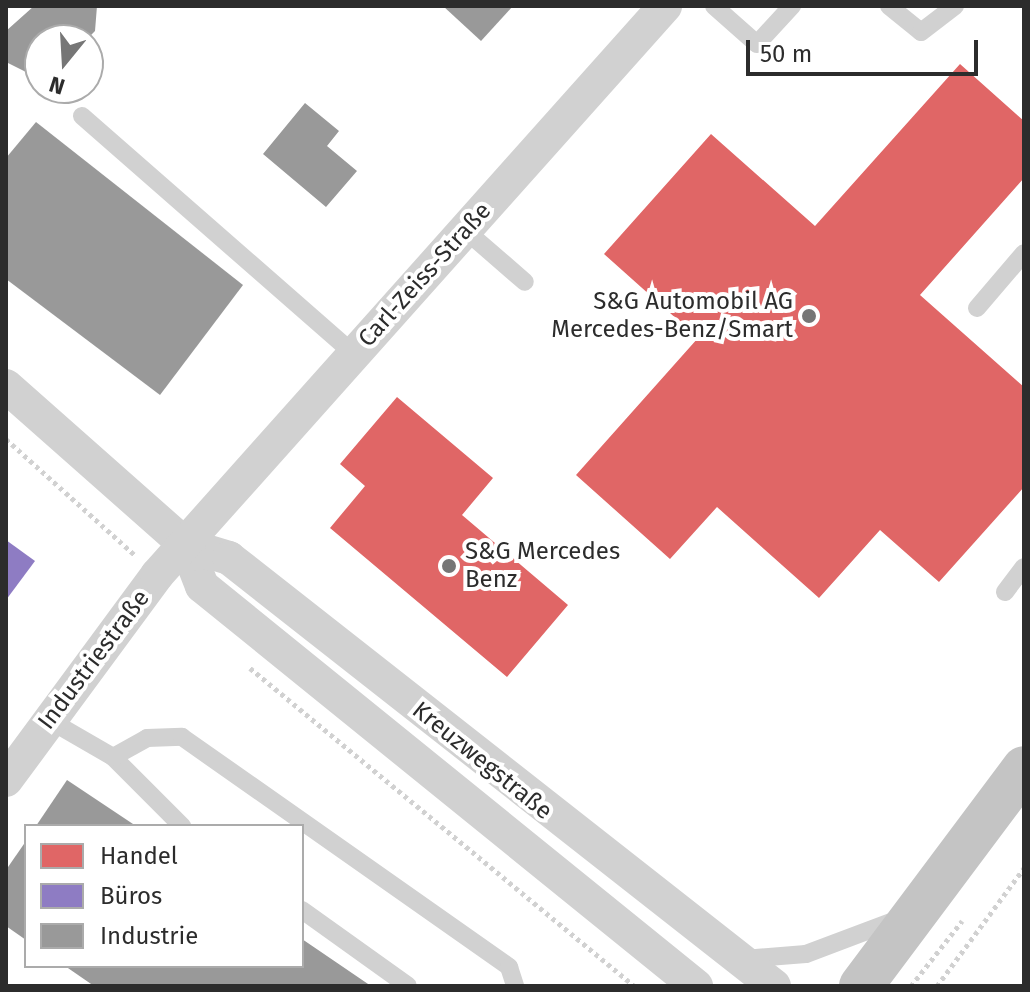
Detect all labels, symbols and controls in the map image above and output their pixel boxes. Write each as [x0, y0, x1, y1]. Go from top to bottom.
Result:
north arrow [24, 24, 104, 104]
scale bar [750, 24, 982, 74]
text: 50 m [760, 40, 812, 68]
text: N [46, 70, 68, 100]
street label: Carl-Zeiss-Straße [353, 197, 497, 353]
place label: S&G Automobil AG Mercedes-Benz/Smart [551, 288, 793, 344]
marker: S&G Automobil AG Mercedes-Benz/Smart [800, 307, 818, 325]
place label: S&G Mercedes Benz [465, 538, 620, 594]
marker: S&G Mercedes Benz [440, 557, 458, 575]
street label: Industriestraße [32, 585, 156, 735]
street label: Kreuzwegstraße [406, 696, 558, 826]
legend [24, 824, 304, 968]
text: Handel [100, 842, 178, 870]
text: Büros [100, 882, 162, 910]
text: Industrie [100, 922, 198, 950]

